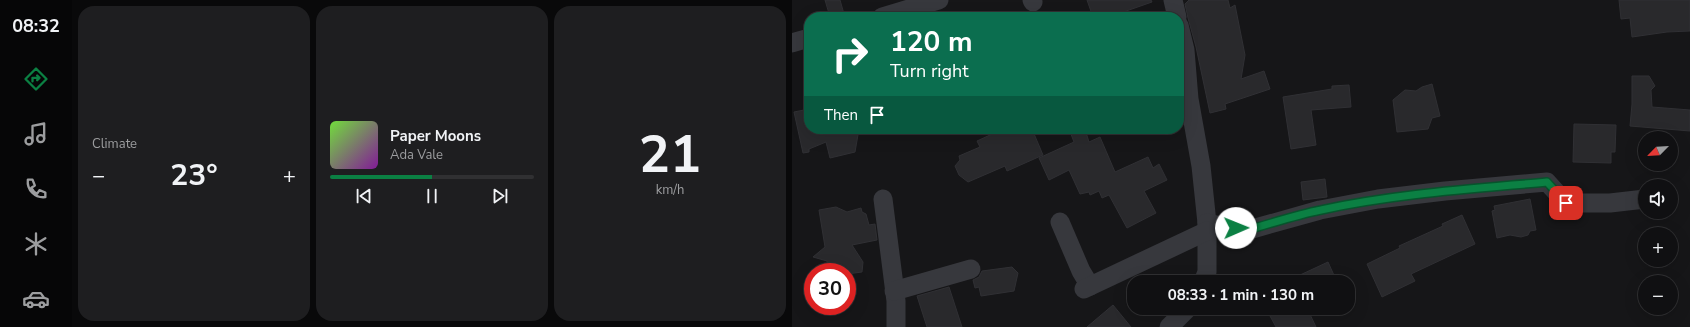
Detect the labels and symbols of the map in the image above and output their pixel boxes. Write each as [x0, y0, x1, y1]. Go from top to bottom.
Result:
north arrow [1638, 131, 1678, 171]
pin [1549, 186, 1583, 220]
position arrow [1215, 207, 1257, 249]
speed limit sign: 30 [804, 263, 856, 315]

